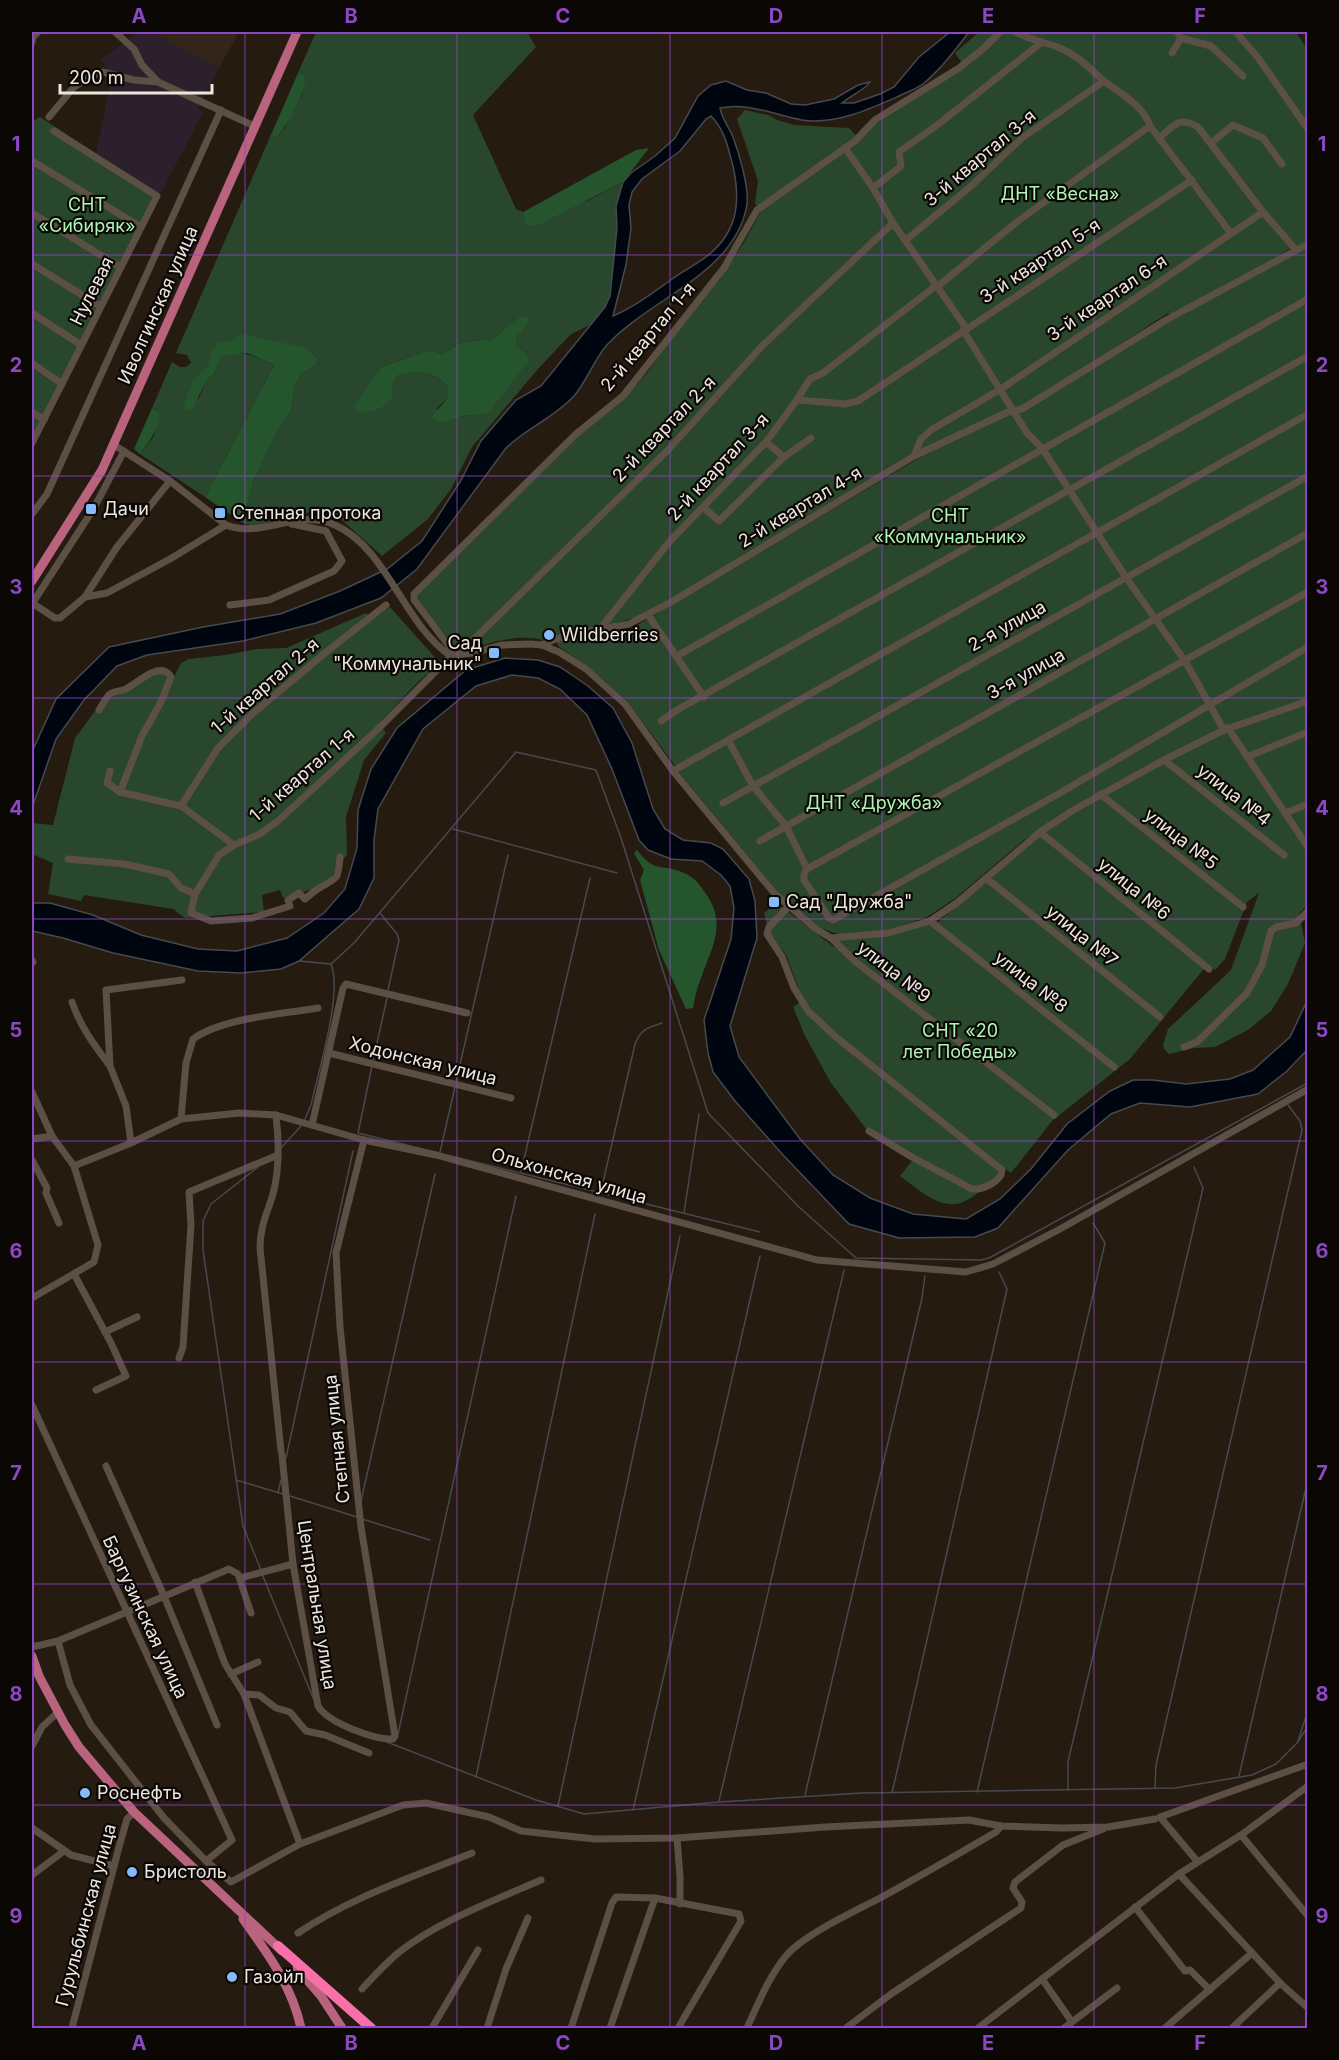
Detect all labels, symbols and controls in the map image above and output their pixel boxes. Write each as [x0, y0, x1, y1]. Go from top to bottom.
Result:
text: A [132, 4, 147, 28]
text: B [344, 4, 358, 28]
text: C [556, 4, 570, 28]
text: D [769, 4, 783, 28]
text: E [982, 4, 994, 28]
text: F [1194, 4, 1206, 28]
scale bar [60, 57, 212, 95]
text: 200 m [69, 67, 124, 88]
street label: 3-й квартал 3-я [920, 105, 1040, 210]
text: 1 [12, 132, 20, 156]
text: 1 [1318, 132, 1326, 156]
park label: ДНТ «Весна» [1000, 183, 1120, 204]
park label: СНТ «Сибиряк» [39, 194, 135, 236]
street label: 3-й квартал 5-я [976, 214, 1104, 307]
street label: Иволгинская улица [113, 223, 202, 387]
street label: 3-й квартал 6-я [1043, 250, 1170, 345]
street label: Нулевая [65, 253, 118, 328]
street label: 2-й квартал 1-я [596, 278, 699, 395]
text: 2 [10, 353, 22, 377]
text: 2 [1316, 353, 1328, 377]
street label: 2-й квартал 2-я [608, 371, 720, 486]
street label: 2-й квартал 3-я [662, 409, 773, 525]
street label: 2-й квартал 4-я [734, 462, 865, 552]
place label: Дачи [103, 498, 149, 519]
marker: Дачи [84, 502, 98, 516]
place label: Степная протока [232, 502, 381, 523]
park label: СНТ «Коммунальник» [873, 505, 1027, 547]
marker: Степная протока [213, 506, 227, 520]
text: 3 [10, 575, 22, 599]
text: 3 [1316, 575, 1328, 599]
street label: 2-я улица [964, 596, 1049, 655]
place label: Wildberries [561, 624, 658, 645]
marker: Wildberries [542, 628, 556, 642]
place label: Сад "Коммунальник" [333, 632, 482, 674]
street label: 1-й квартал 2-я [207, 633, 323, 738]
street label: 3-я улица [983, 644, 1068, 703]
marker: Сад "Коммунальник" [487, 646, 501, 660]
street label: 1-й квартал 1-я [245, 723, 358, 826]
street label: улица №4 [1193, 759, 1275, 830]
park label: ДНТ «Дружба» [806, 792, 942, 813]
text: 4 [9, 796, 23, 820]
text: 4 [1315, 796, 1329, 820]
street label: улица №5 [1141, 804, 1222, 874]
street label: улица №6 [1094, 853, 1175, 924]
place label: Сад "Дружба" [786, 891, 912, 912]
marker: Сад "Дружба" [767, 895, 781, 909]
street label: улица №7 [1042, 900, 1122, 971]
street label: улица №9 [854, 937, 935, 1007]
street label: улица №8 [991, 947, 1072, 1017]
text: 5 [10, 1018, 22, 1042]
text: 5 [1316, 1018, 1328, 1042]
park label: СНТ «20 лет Победы» [903, 1020, 1017, 1062]
street label: Ходонская улица [347, 1032, 499, 1089]
street label: Ольхонская улица [489, 1143, 649, 1208]
text: 6 [10, 1239, 23, 1263]
text: 6 [1316, 1239, 1329, 1263]
street label: Степная улица [319, 1374, 354, 1504]
text: 7 [10, 1461, 22, 1485]
text: 7 [1316, 1461, 1328, 1485]
street label: Центральная улица [294, 1519, 341, 1691]
street label: Баргузинская улица [98, 1532, 192, 1702]
text: 8 [9, 1682, 23, 1706]
text: 8 [1315, 1682, 1329, 1706]
place label: Роснефть [97, 1782, 182, 1803]
marker: Роснефть [78, 1786, 92, 1800]
street label: Гурульбинская улица [51, 1821, 120, 2008]
place label: Бристоль [144, 1861, 227, 1882]
marker: Бристоль [125, 1865, 139, 1879]
text: 9 [10, 1904, 23, 1928]
text: 9 [1316, 1904, 1329, 1928]
place label: Газойл [244, 1966, 304, 1987]
marker: Газойл [225, 1970, 239, 1984]
text: A [132, 2031, 147, 2055]
text: B [344, 2031, 358, 2055]
text: C [556, 2031, 570, 2055]
text: D [769, 2031, 783, 2055]
text: E [982, 2031, 994, 2055]
text: F [1194, 2031, 1206, 2055]

